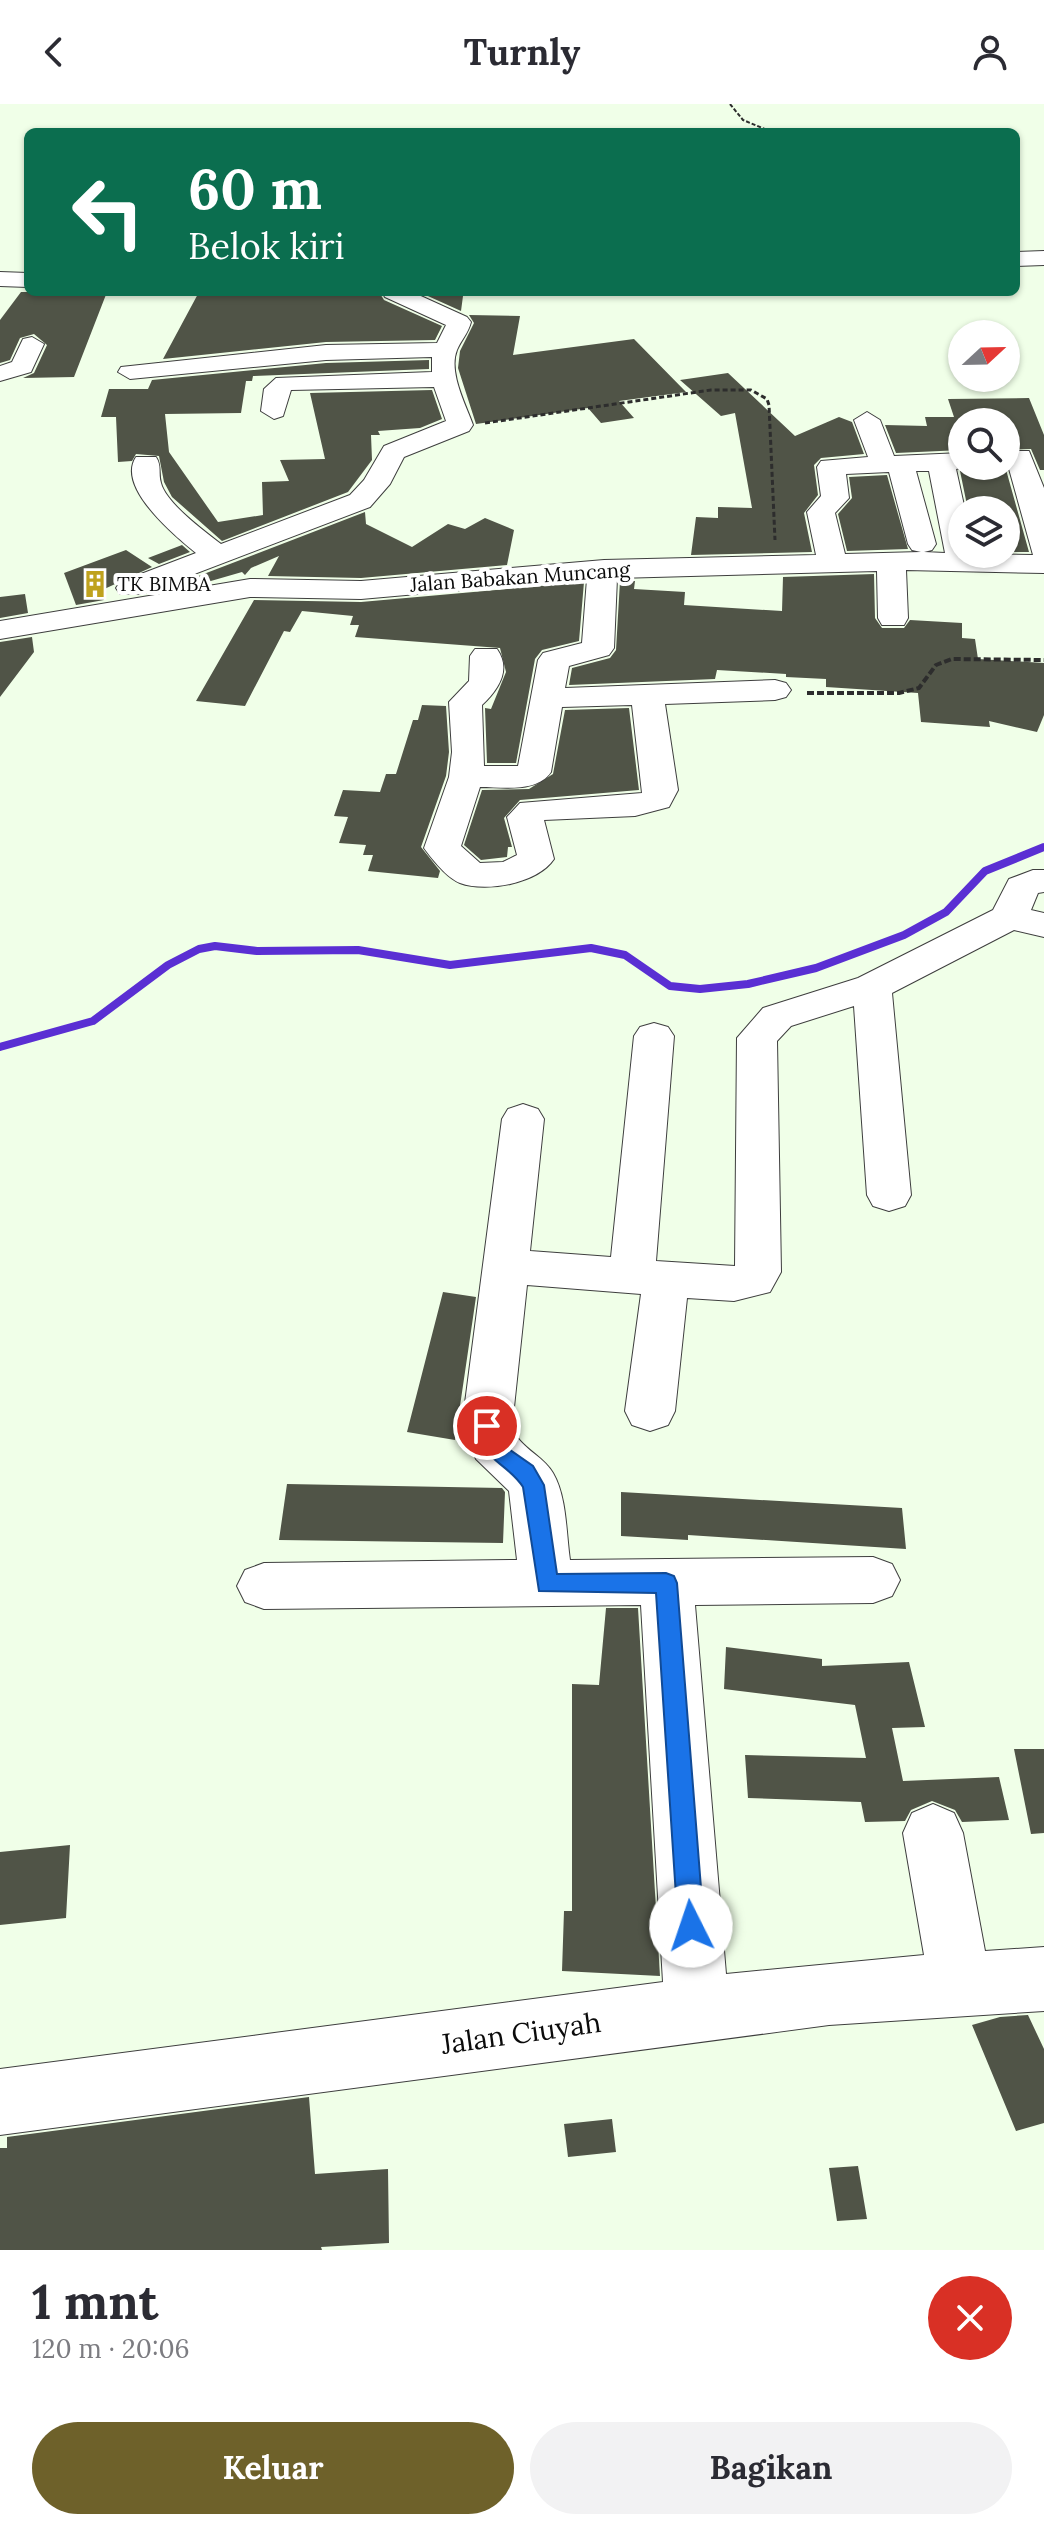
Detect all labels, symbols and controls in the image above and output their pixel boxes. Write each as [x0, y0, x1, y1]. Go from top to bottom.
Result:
text: Turnly [464, 29, 580, 75]
icon: back [32, 30, 76, 74]
icon: person [968, 30, 1012, 74]
text: 60 m [188, 153, 322, 224]
icon: left [56, 160, 160, 264]
text: Belok kiri [188, 223, 345, 269]
north arrow [948, 320, 1020, 392]
map controls [948, 320, 1020, 568]
button: search [948, 408, 1020, 480]
button: layers [948, 496, 1020, 568]
street label: Jalan Babakan Muncang [408, 556, 632, 597]
building icon: TK BIMBA [80, 569, 110, 599]
place label: TK BIMBA [117, 571, 211, 596]
pin [453, 1392, 521, 1460]
icon: arrive [465, 1404, 509, 1448]
position arrow [649, 1884, 733, 1968]
street label: Jalan Ciuyah [438, 2004, 603, 2062]
text: 1 mnt [32, 2271, 158, 2332]
button: close [928, 2276, 1012, 2360]
text: 120 m · 20:06 [32, 2332, 190, 2365]
button: Keluar [32, 2422, 514, 2514]
button: Bagikan [530, 2422, 1012, 2514]

